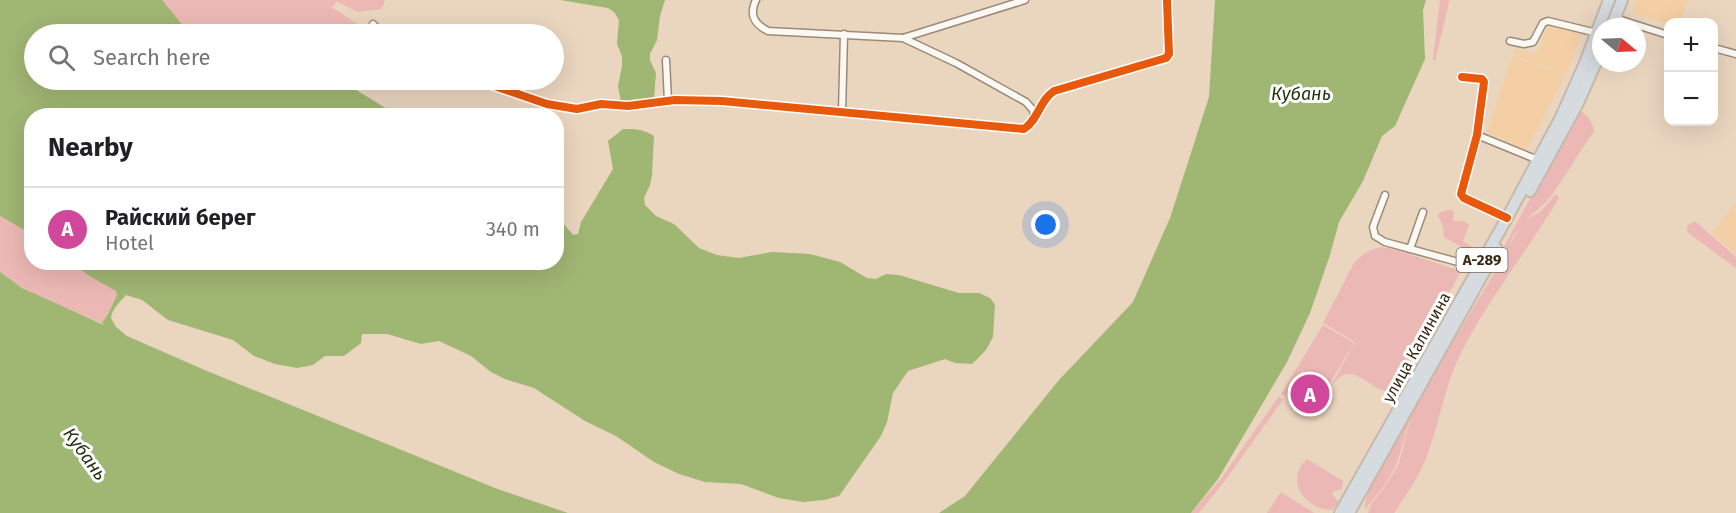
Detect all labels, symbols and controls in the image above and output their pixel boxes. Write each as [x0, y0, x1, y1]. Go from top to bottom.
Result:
north arrow [1592, 18, 1646, 72]
map controls [1664, 18, 1718, 126]
button: + [1664, 18, 1718, 72]
search box [24, 24, 564, 90]
icon: search [45, 41, 78, 74]
text: Search here [93, 44, 211, 71]
button: − [1664, 72, 1718, 126]
water label: Кубань [1271, 83, 1331, 105]
text: Nearby [48, 132, 133, 163]
text: Райский берег [105, 204, 255, 231]
your location [1031, 210, 1060, 239]
text: A [62, 217, 73, 241]
text: 340 m [486, 217, 540, 241]
text: Hotel [105, 231, 154, 255]
road number: А-289 [1456, 248, 1508, 272]
street label: улица Калинина [1378, 289, 1455, 406]
pin: A [1290, 372, 1330, 416]
water label: Кубань [59, 423, 111, 485]

